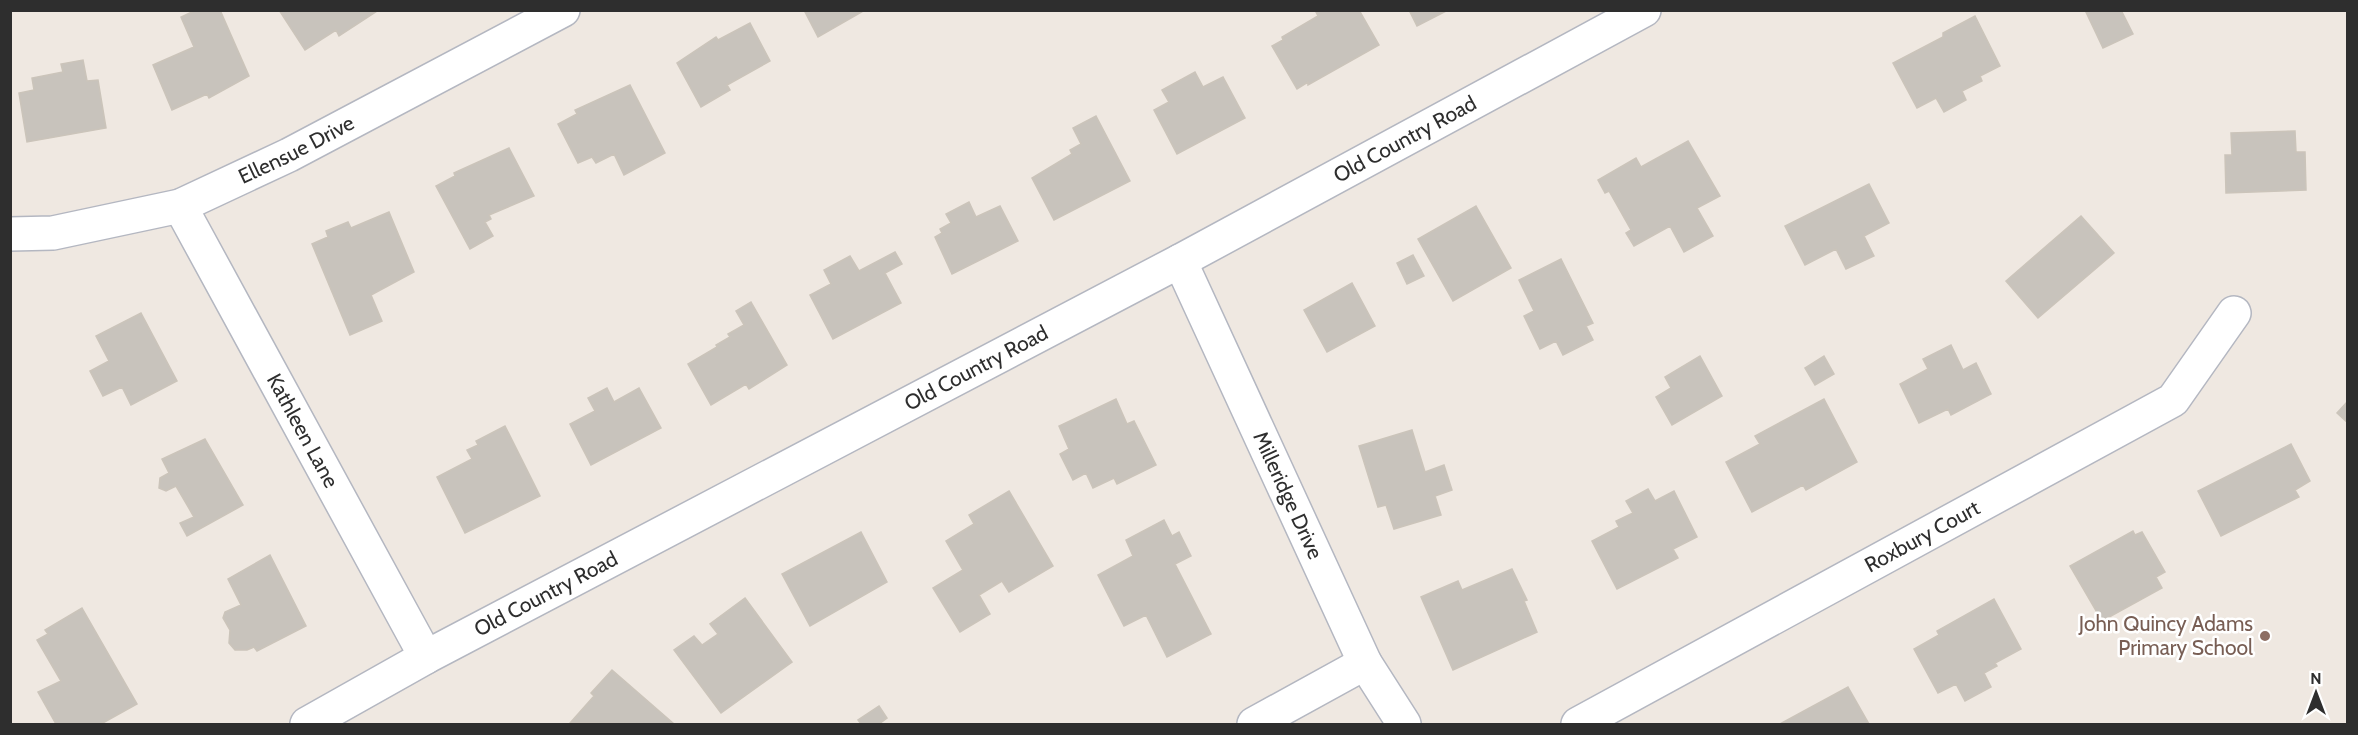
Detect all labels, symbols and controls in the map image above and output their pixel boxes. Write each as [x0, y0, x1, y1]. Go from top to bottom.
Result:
street label: Old Country Road [1329, 90, 1480, 188]
street label: Ellensue Drive [234, 110, 358, 189]
street label: Old Country Road [900, 320, 1052, 416]
street label: Kathleen Lane [262, 369, 344, 492]
street label: Milleridge Drive [1248, 427, 1329, 563]
street label: Roxbury Court [1860, 495, 1984, 577]
street label: Old Country Road [470, 546, 622, 642]
place label: John Quincy Adams Primary School [2078, 611, 2253, 660]
marker: John Quincy Adams Primary School [2258, 629, 2272, 643]
north arrow [2286, 663, 2346, 723]
text: N [2310, 669, 2322, 688]

